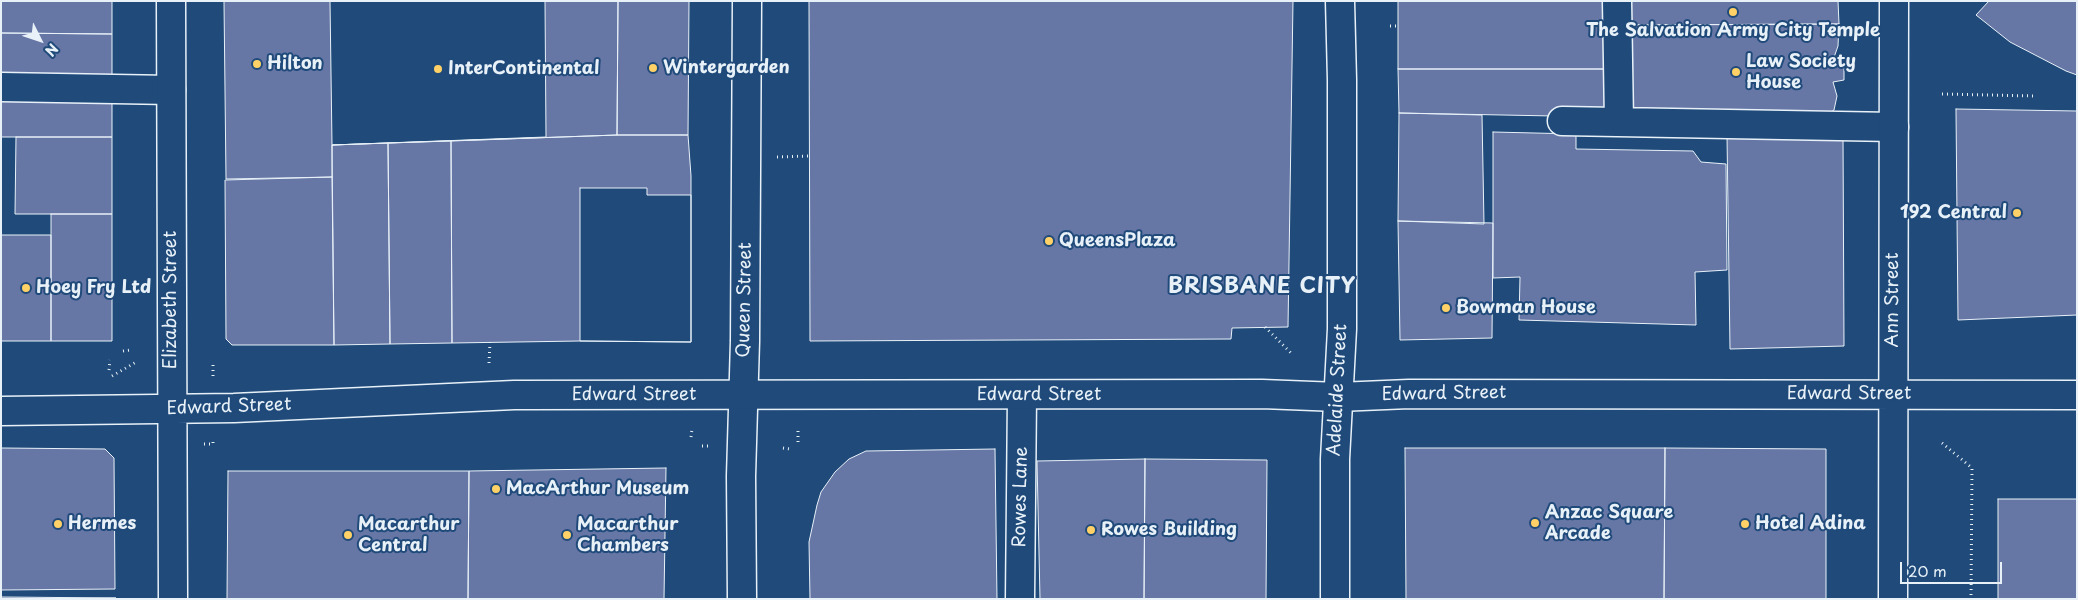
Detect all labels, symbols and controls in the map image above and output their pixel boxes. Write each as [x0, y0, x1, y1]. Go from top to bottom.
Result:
marker: The Salvation Army City Temple [1727, 6, 1739, 18]
north arrow [15, 15, 65, 65]
place label: The Salvation Army City Temple [1586, 20, 1880, 42]
text: N [40, 39, 63, 61]
place label: Law Society House [1746, 51, 1856, 94]
place label: Hilton [267, 53, 323, 75]
place label: Wintergarden [663, 57, 790, 79]
marker: Hilton [251, 58, 263, 70]
place label: InterContinental [448, 58, 600, 80]
marker: Wintergarden [647, 62, 659, 74]
marker: InterContinental [432, 63, 444, 75]
marker: Law Society House [1730, 66, 1742, 78]
place label: 192 Central [1900, 202, 2007, 224]
marker: 192 Central [2011, 207, 2023, 219]
place label: QueensPlaza [1059, 230, 1176, 252]
street label: Elizabeth Street [160, 231, 182, 369]
marker: QueensPlaza [1043, 235, 1055, 247]
street label: Queen Street [733, 242, 757, 358]
street label: Ann Street [1882, 252, 1904, 348]
district label: BRISBANE CITY [1167, 274, 1357, 300]
place label: Hoey Fry Ltd [36, 277, 151, 299]
marker: Hoey Fry Ltd [20, 282, 32, 294]
place label: Bowman House [1456, 297, 1596, 319]
marker: Bowman House [1440, 302, 1452, 314]
street label: Adelaide Street [1324, 323, 1352, 457]
street label: Edward Street [1381, 382, 1507, 406]
street label: Edward Street [1787, 383, 1911, 405]
street label: Edward Street [572, 384, 696, 406]
street label: Edward Street [977, 384, 1101, 406]
street label: Edward Street [166, 394, 292, 420]
street label: Rowes Lane [1009, 446, 1033, 548]
place label: MacArthur Museum [506, 478, 689, 500]
marker: MacArthur Museum [490, 483, 502, 495]
place label: Anzac Square Arcade [1545, 502, 1673, 544]
place label: Hermes [68, 513, 136, 535]
place label: Hotel Adina [1755, 513, 1866, 535]
place label: Macarthur Central [358, 514, 460, 556]
place label: Macarthur Chambers [577, 514, 679, 556]
marker: Anzac Square Arcade [1529, 517, 1541, 529]
marker: Hermes [52, 518, 64, 530]
marker: Hotel Adina [1739, 518, 1751, 530]
place label: Rowes Building [1101, 519, 1237, 541]
marker: Rowes Building [1085, 524, 1097, 536]
marker: Macarthur Central [342, 529, 354, 541]
marker: Macarthur Chambers [561, 529, 573, 541]
scale bar [1903, 552, 2006, 584]
text: 20 m [1908, 559, 1947, 582]

